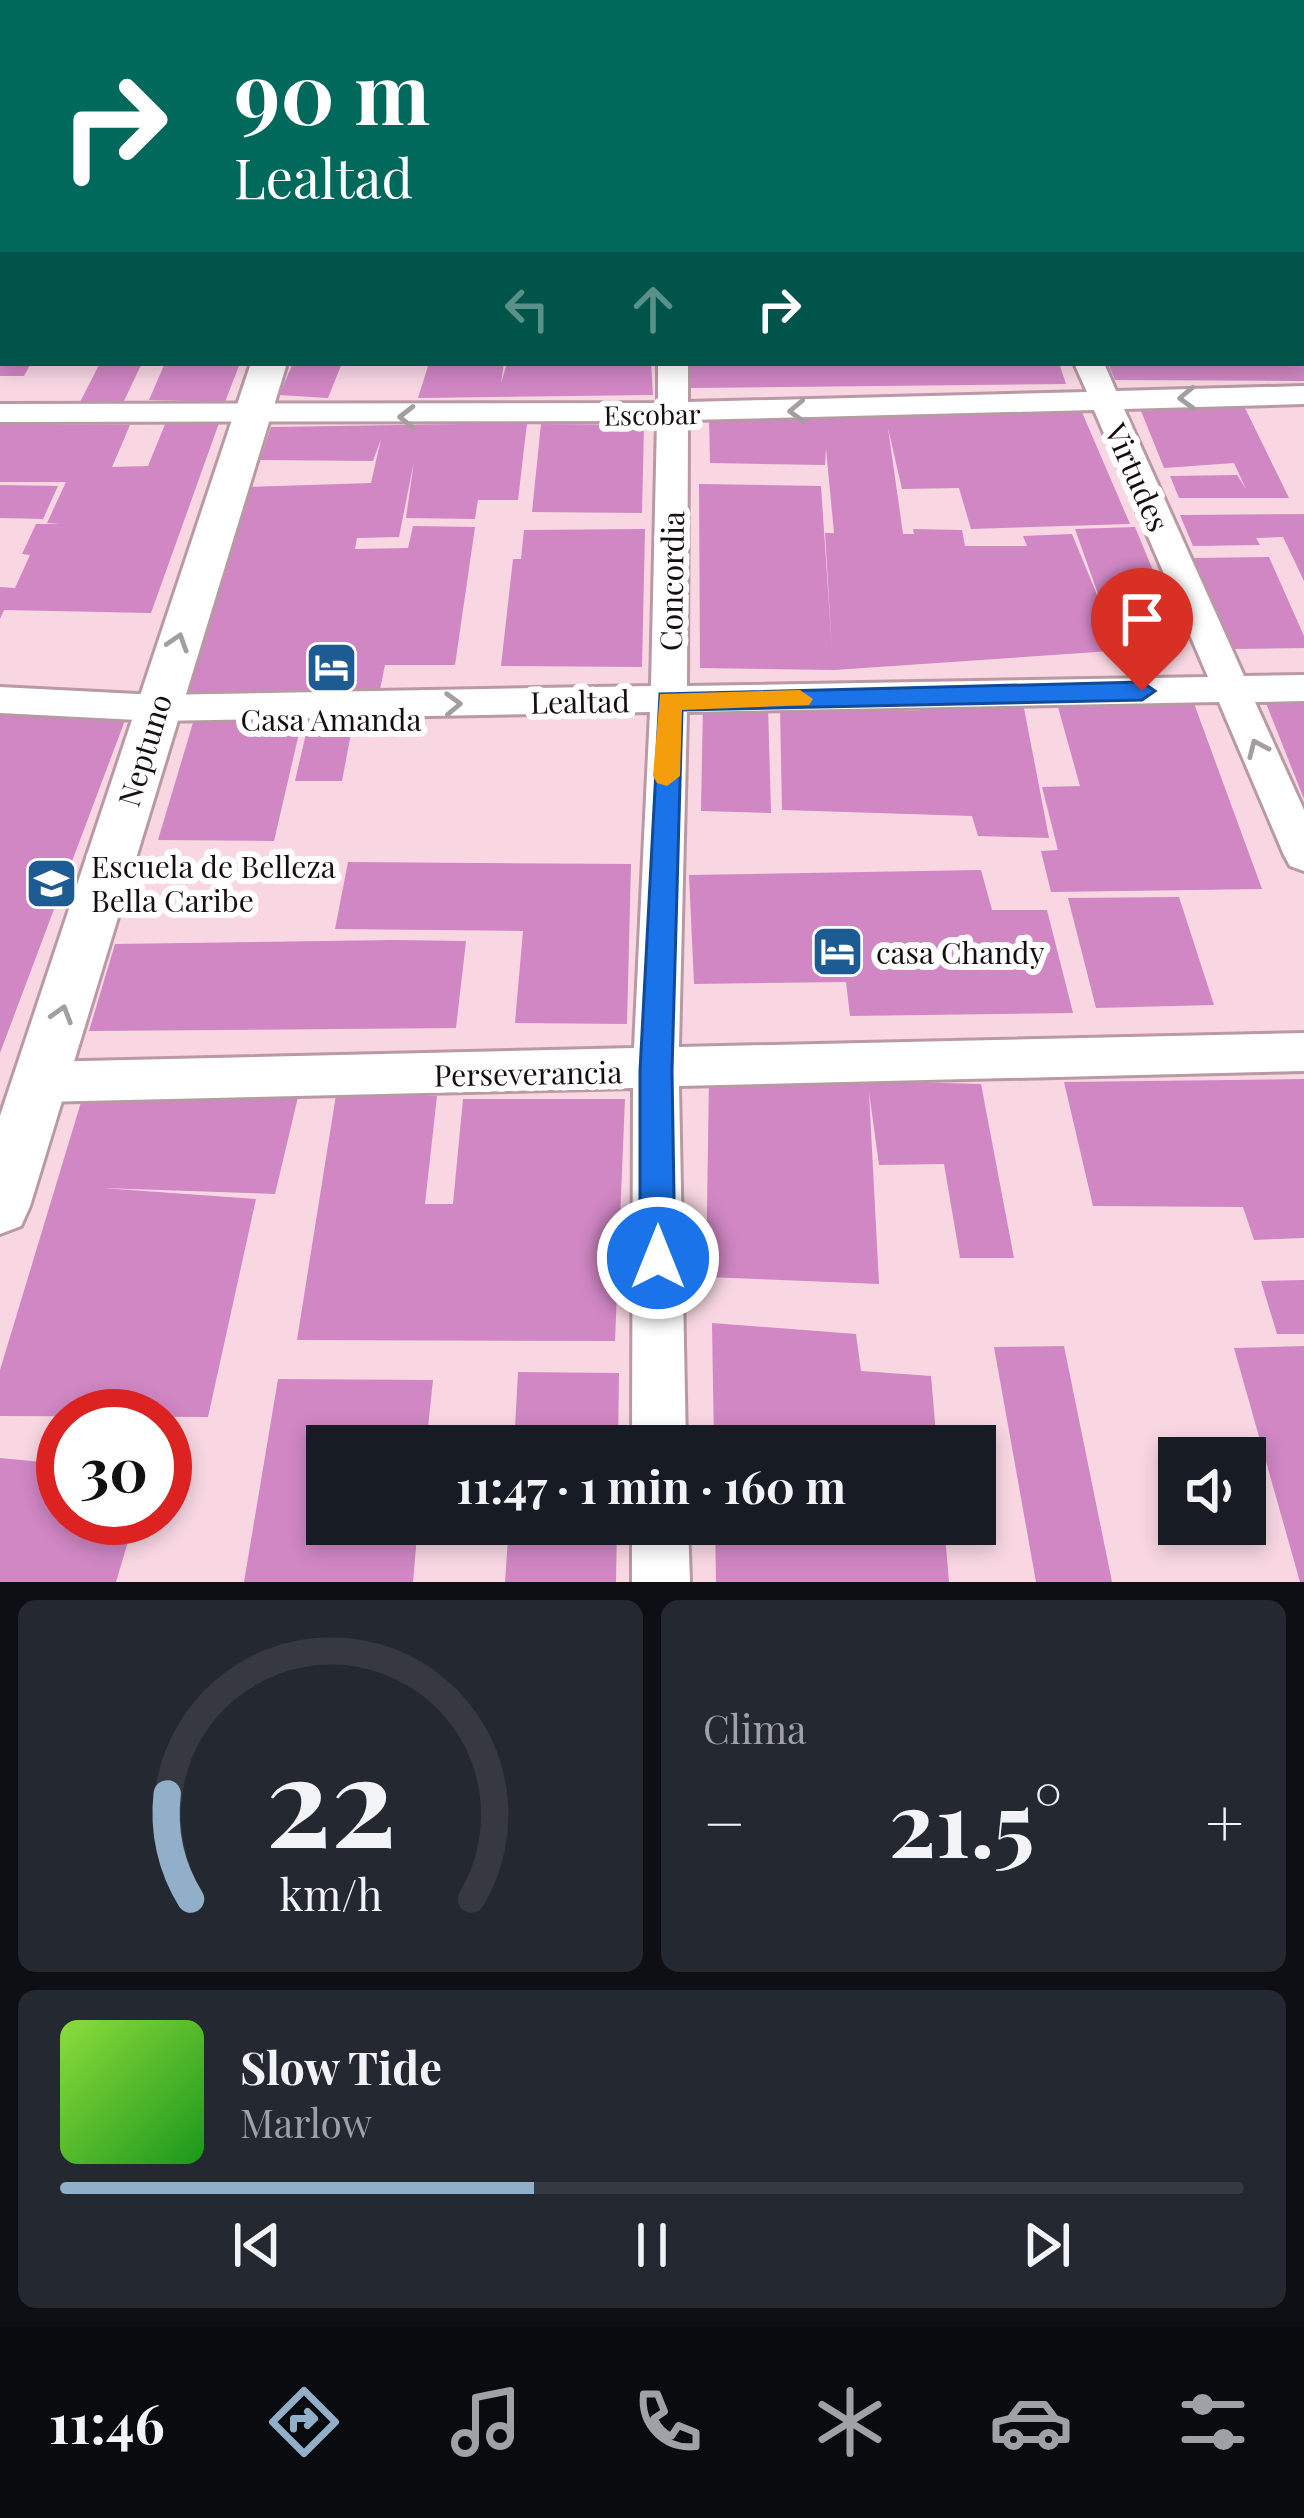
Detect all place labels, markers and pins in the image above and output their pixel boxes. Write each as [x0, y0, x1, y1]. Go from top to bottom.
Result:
pin [1091, 568, 1193, 691]
hotel icon: Casa Amanda [303, 639, 359, 695]
place label: Casa Amanda [241, 699, 421, 739]
place label: Escuela de Belleza Bella Caribe [91, 846, 336, 920]
school or university icon: Escuela de Belleza Bella Caribe [24, 855, 80, 911]
hotel icon: casa Chandy [809, 924, 865, 980]
place label: casa Chandy [876, 932, 1045, 972]

